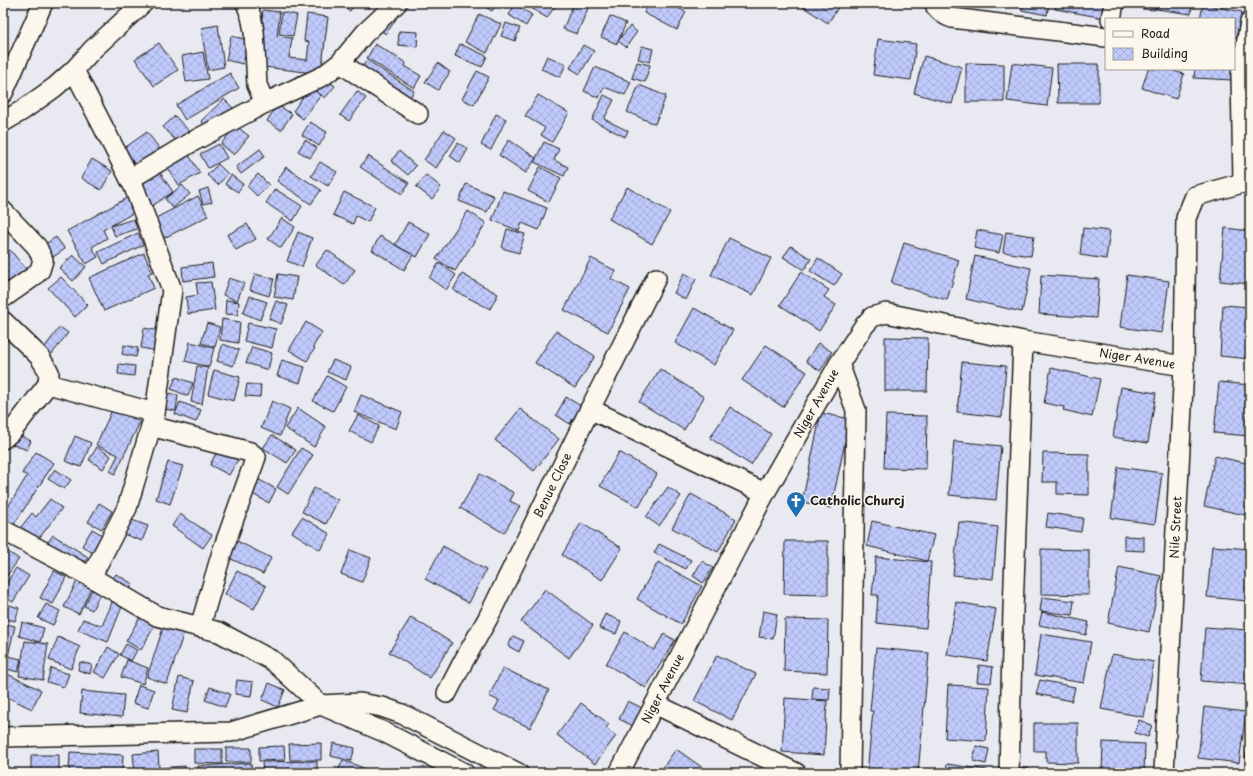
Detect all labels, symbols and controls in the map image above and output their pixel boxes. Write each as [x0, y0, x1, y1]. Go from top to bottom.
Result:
legend [1105, 18, 1235, 70]
text: Road [1141, 24, 1170, 42]
text: Building [1141, 44, 1188, 62]
street label: Niger Avenue [1098, 343, 1177, 373]
street label: Niger Avenue [789, 365, 842, 441]
street label: Benue Close [528, 449, 575, 521]
church icon: Catholic Churcj [785, 490, 807, 518]
place label: Catholic Churcj [810, 491, 905, 509]
street label: Nile Street [1165, 496, 1186, 559]
street label: Niger Avenue [636, 650, 688, 726]

